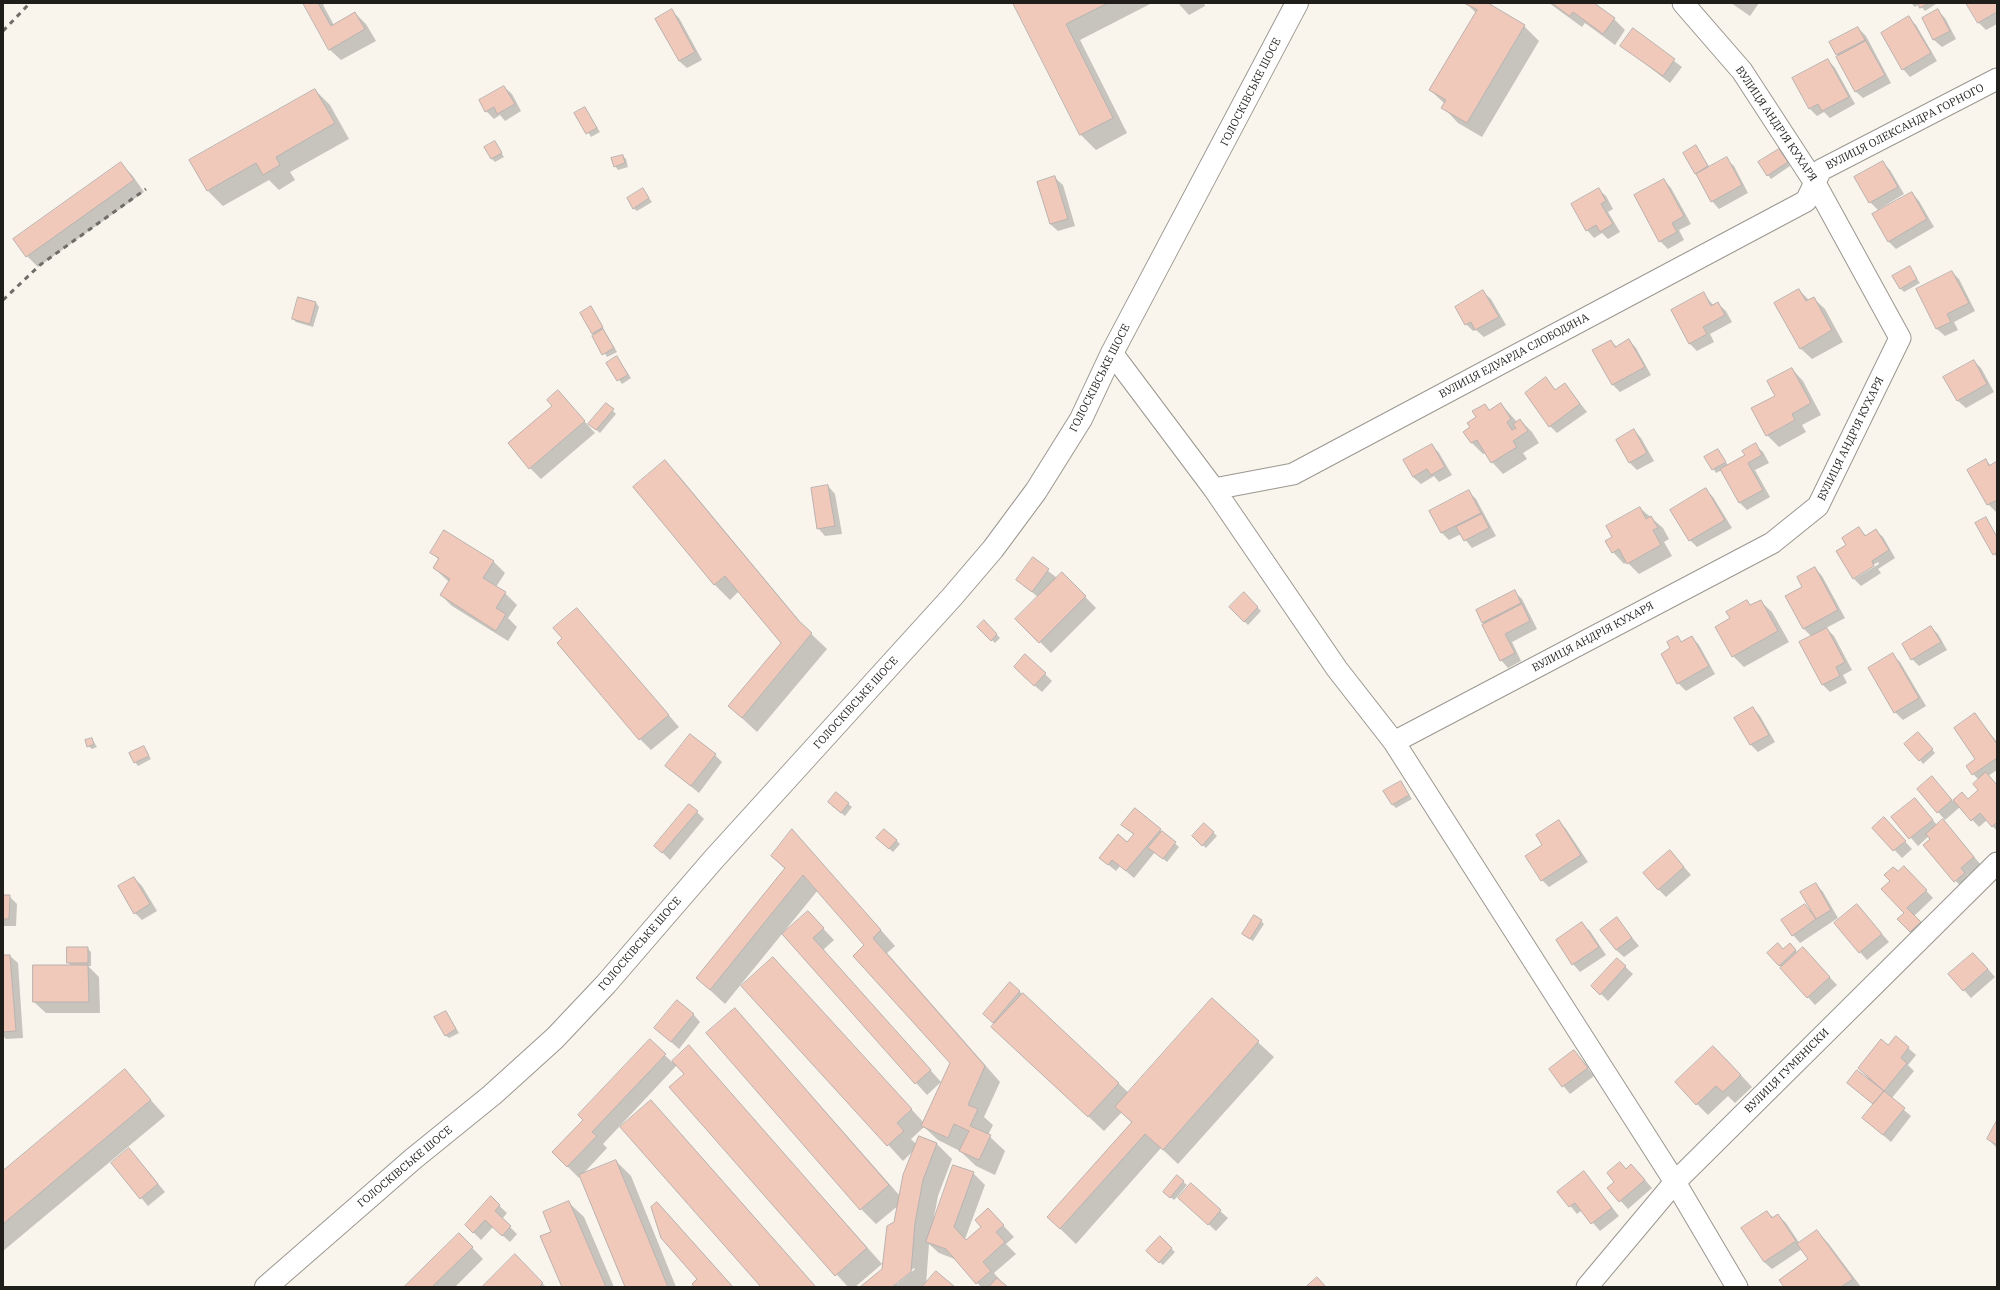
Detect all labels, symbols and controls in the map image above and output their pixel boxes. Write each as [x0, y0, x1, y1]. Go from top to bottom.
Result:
street label: ГОЛОСКІВСЬКЕ ШОСЕ [1218, 36, 1284, 148]
street label: ВУЛИЦЯ АНДРІЯ КУХАРЯ [1732, 64, 1820, 184]
street label: ВУЛИЦЯ ОЛЕКСАНДРА ГОРНОГО [1824, 81, 1986, 173]
street label: ВУЛИЦЯ ЕДУАРДА СЛОБОДЯНА [1437, 311, 1591, 401]
street label: ГОЛОСКІВСЬКЕ ШОСЕ [1067, 322, 1133, 434]
street label: ВУЛИЦЯ АНДРІЯ КУХАРЯ [1815, 375, 1887, 503]
street label: ВУЛИЦЯ АНДРІЯ КУХАРЯ [1530, 599, 1656, 675]
street label: ГОЛОСКІВСЬКЕ ШОСЕ [811, 654, 901, 752]
street label: ГОЛОСКІВСЬКЕ ШОСЕ [596, 895, 684, 993]
street label: ВУЛИЦЯ ГУМЕНІСКИ [1742, 1026, 1832, 1116]
street label: ГОЛОСКІВСЬКЕ ШОСЕ [355, 1124, 455, 1210]

